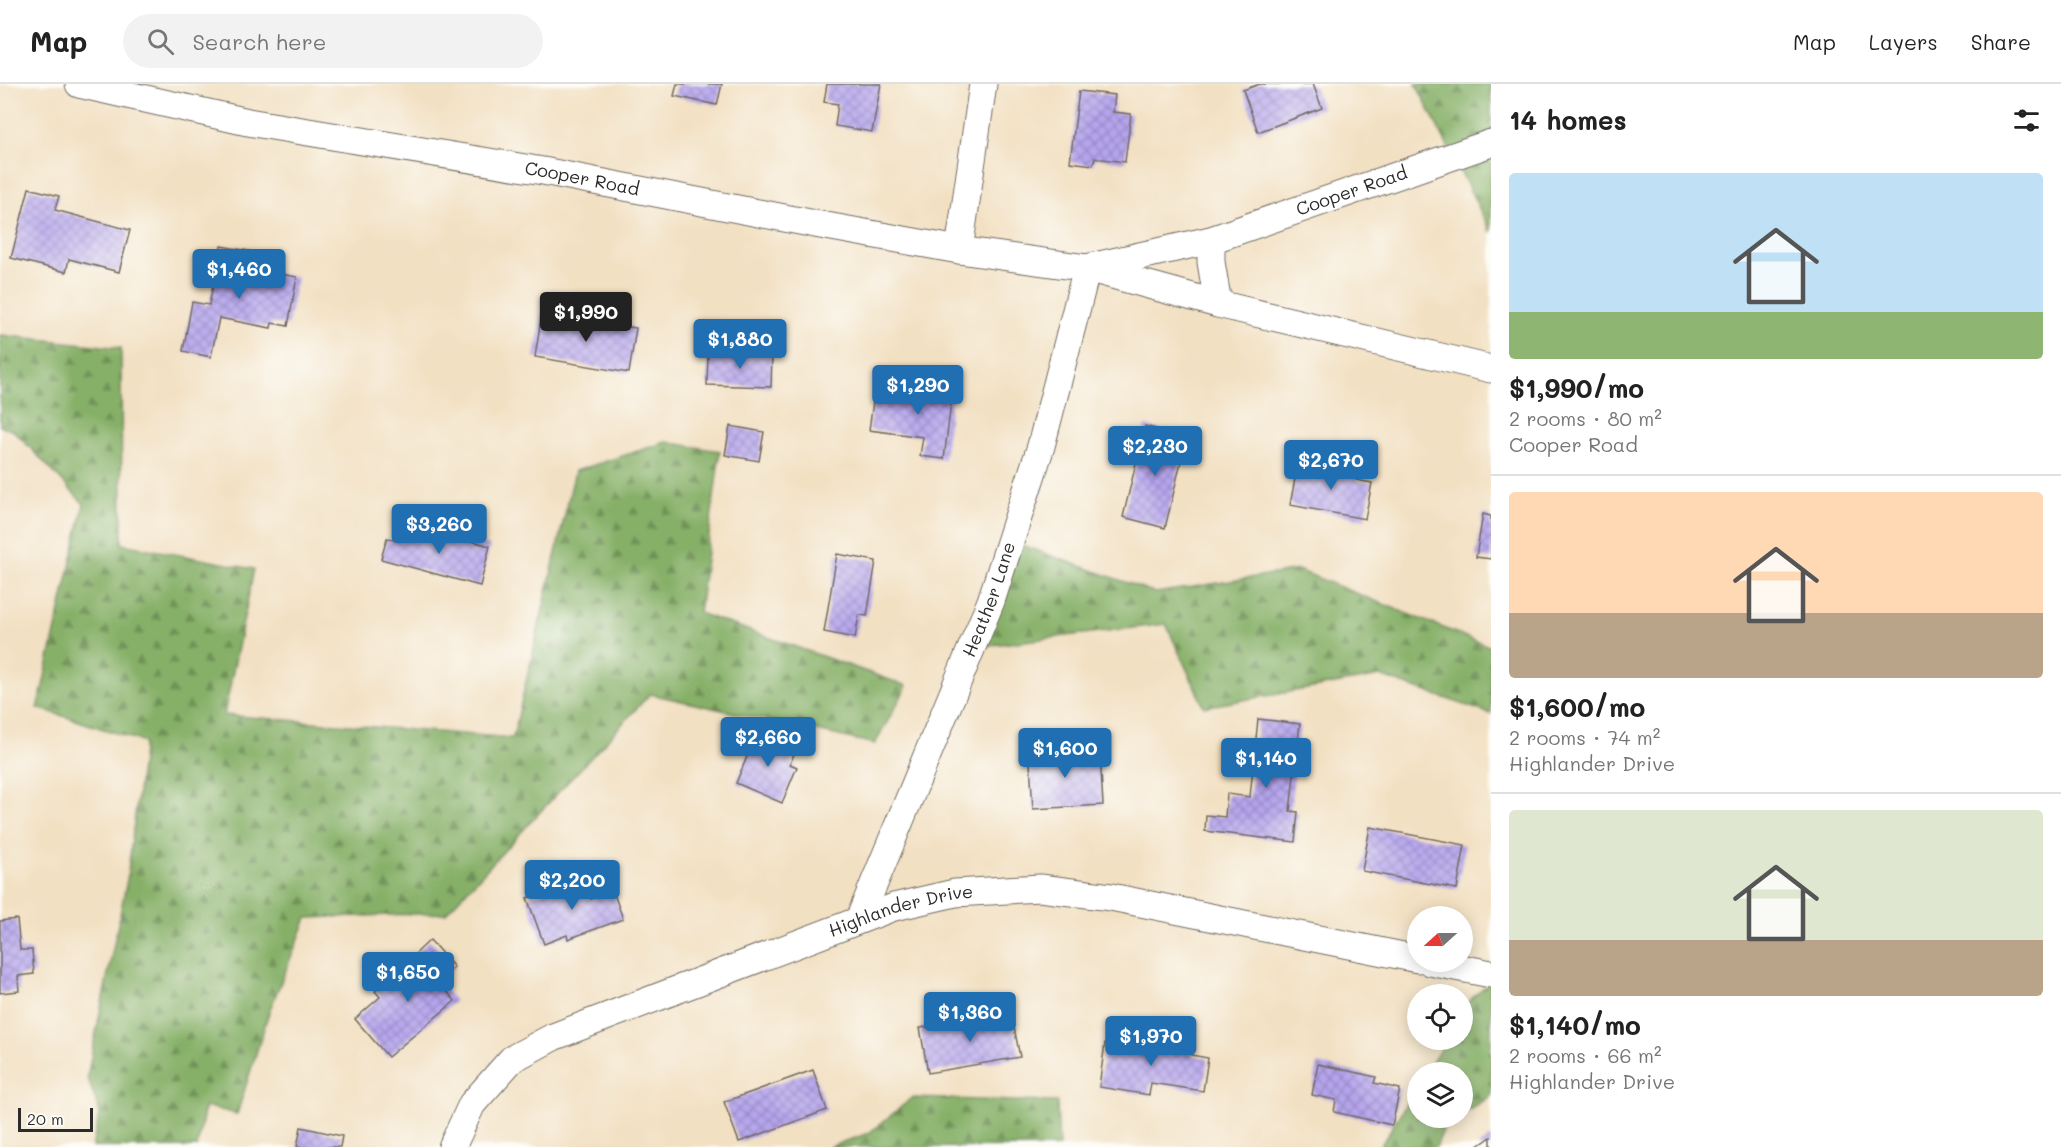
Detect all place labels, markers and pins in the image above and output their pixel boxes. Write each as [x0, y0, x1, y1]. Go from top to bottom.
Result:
pin: $1,460 [190, 249, 288, 300]
pin: $1,990 [537, 292, 635, 343]
pin: $1,880 [691, 319, 789, 370]
pin: $1,290 [869, 365, 967, 416]
pin: $2,230 [1106, 426, 1204, 477]
pin: $2,670 [1282, 440, 1380, 491]
pin: $3,260 [390, 504, 488, 555]
pin: $2,660 [719, 717, 817, 768]
pin: $1,600 [1016, 728, 1114, 779]
pin: $1,140 [1217, 738, 1315, 789]
pin: $2,200 [523, 860, 621, 911]
pin: $1,650 [359, 952, 457, 1003]
pin: $1,360 [921, 992, 1019, 1043]
pin: $1,970 [1102, 1016, 1200, 1067]

